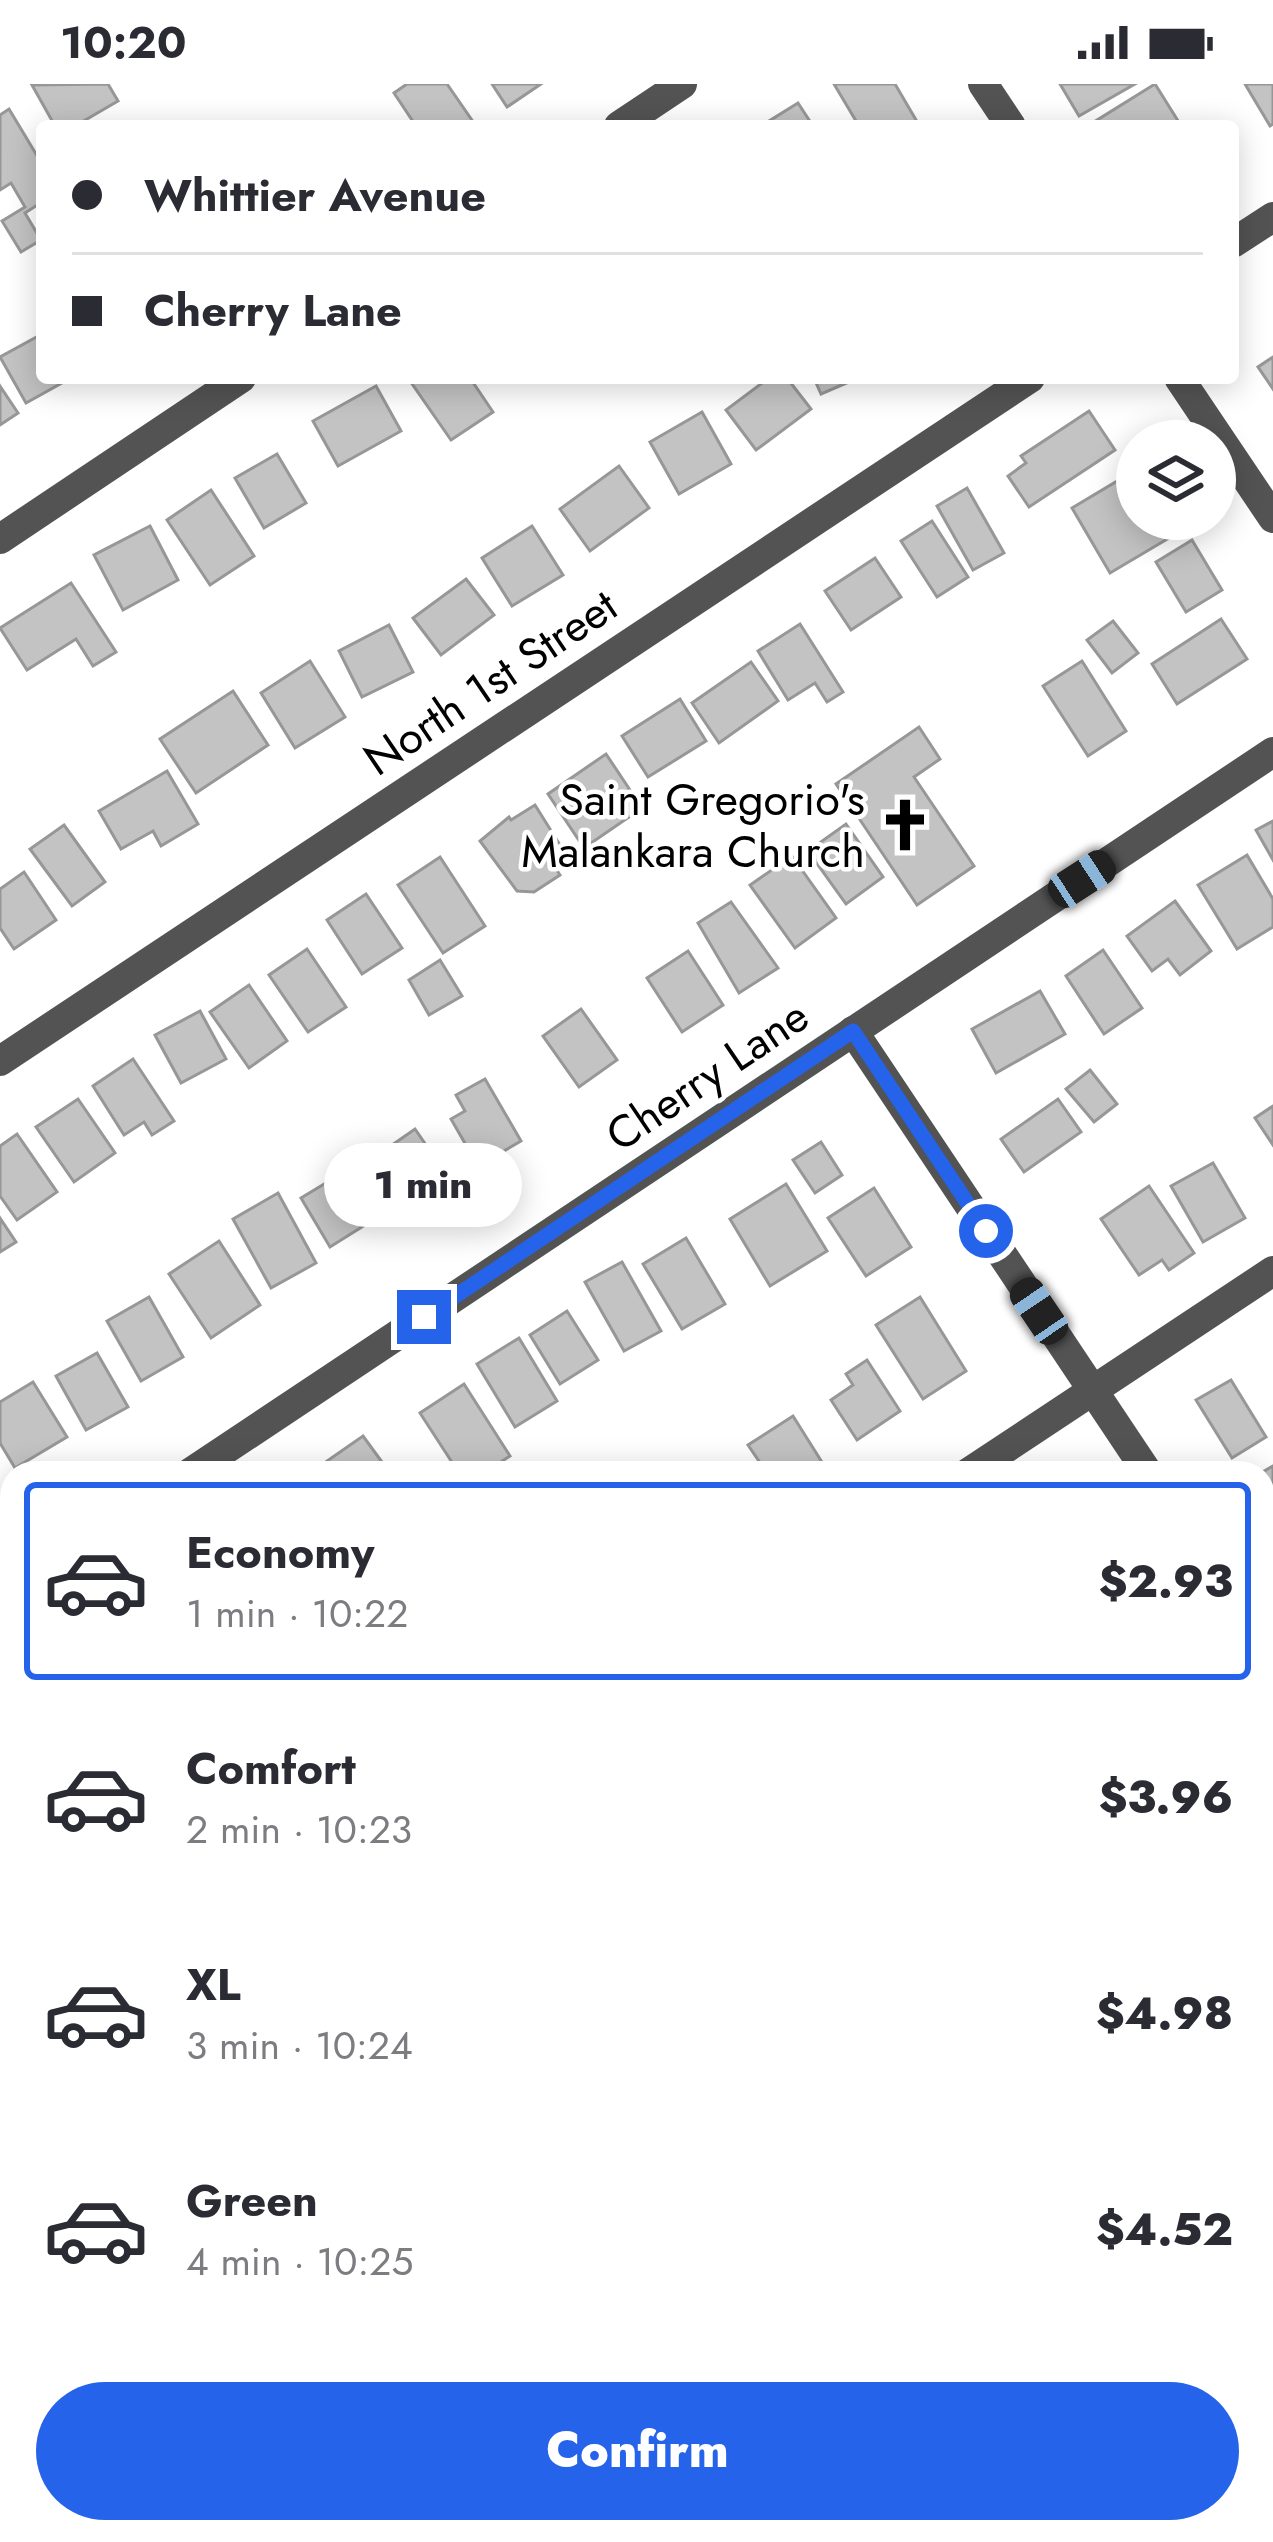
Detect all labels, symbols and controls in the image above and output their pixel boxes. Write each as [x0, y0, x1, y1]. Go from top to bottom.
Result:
text: 10:20 [60, 10, 187, 75]
text: Whittier Avenue [144, 163, 486, 228]
text: Cherry Lane [144, 278, 402, 343]
map controls [1116, 420, 1236, 540]
button: layers [1116, 420, 1236, 540]
street label: North 1st Street [351, 573, 630, 791]
place label: Saint Gregorio's Malankara Church [521, 767, 865, 884]
church icon: Saint Gregorio's Malankara Church [876, 796, 934, 854]
car [1042, 844, 1122, 914]
street label: Cherry Lane [593, 984, 822, 1167]
callout: 1 min [325, 1143, 523, 1227]
text: 1 min [374, 1156, 472, 1213]
route start [959, 1204, 1013, 1258]
car [1004, 1271, 1074, 1351]
route end [397, 1290, 451, 1344]
text: Economy [186, 1520, 374, 1585]
icon: car [42, 1527, 150, 1635]
text: $2.93 [1099, 1549, 1233, 1614]
text: 1 min · 10:22 [186, 1585, 408, 1642]
text: Comfort [186, 1736, 356, 1801]
icon: car [42, 1743, 150, 1851]
text: $3.96 [1099, 1765, 1233, 1830]
text: 2 min · 10:23 [186, 1801, 412, 1858]
text: XL [186, 1952, 241, 2017]
icon: car [42, 1959, 150, 2067]
text: $4.98 [1096, 1981, 1233, 2046]
text: 3 min · 10:24 [186, 2017, 413, 2074]
text: Green [186, 2168, 318, 2233]
icon: car [42, 2175, 150, 2283]
text: $4.52 [1096, 2197, 1233, 2262]
text: 4 min · 10:25 [186, 2233, 413, 2290]
button: Confirm [36, 2382, 1239, 2520]

